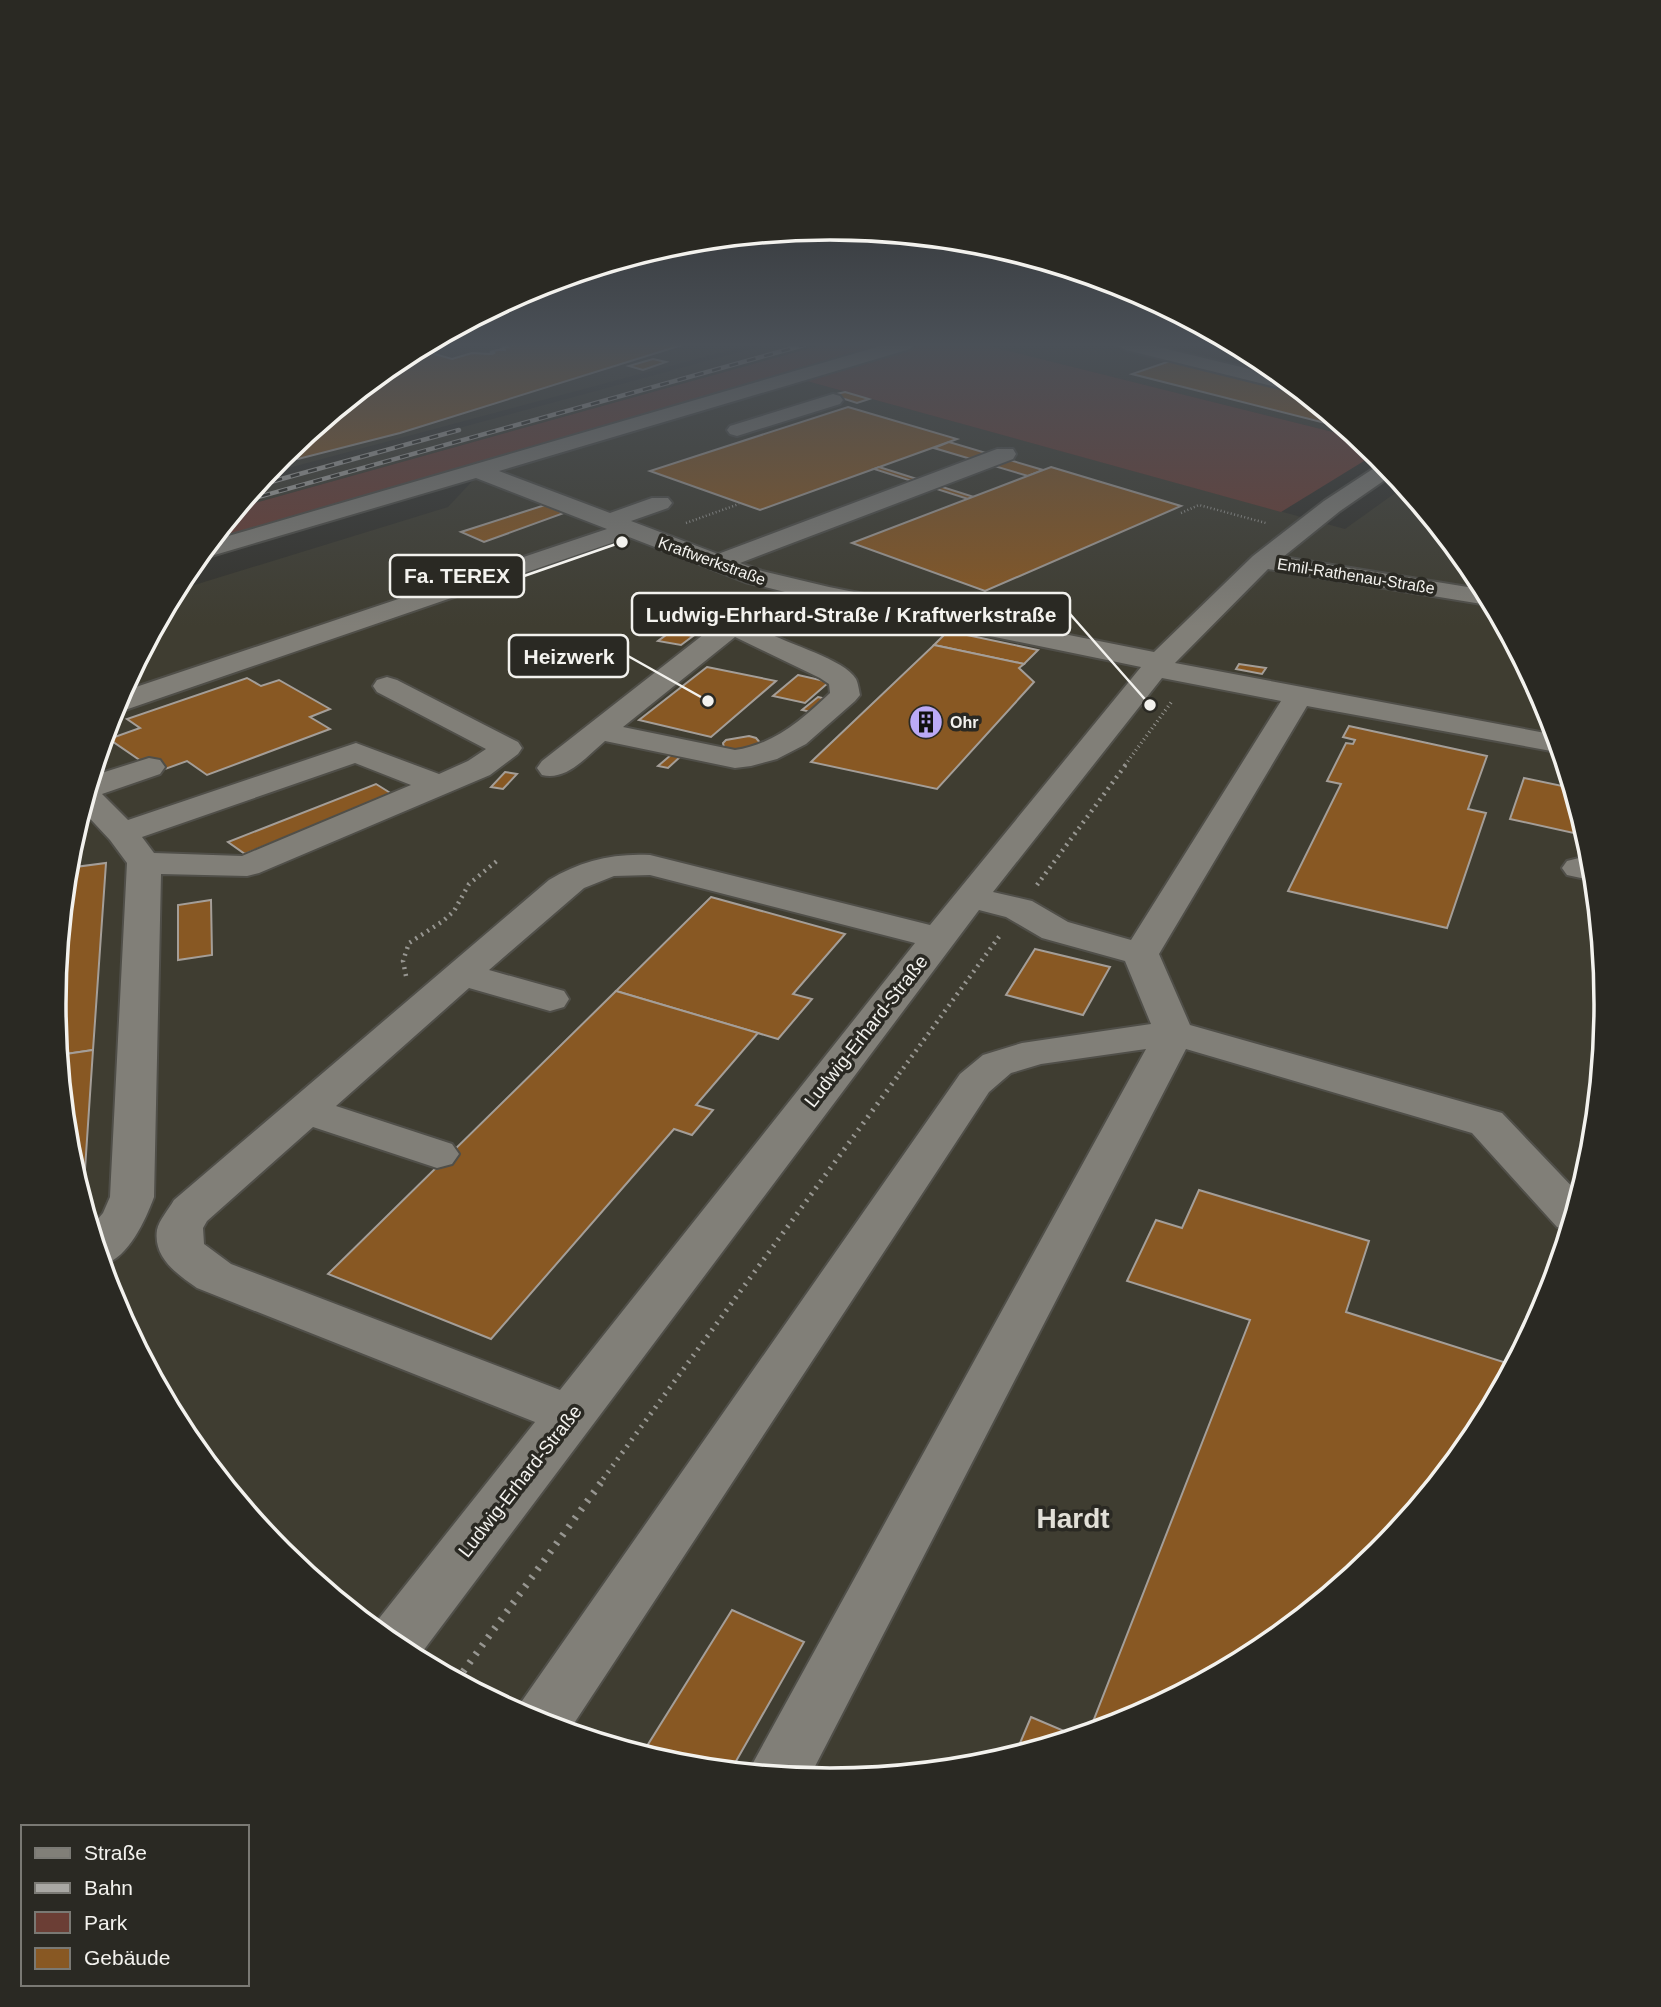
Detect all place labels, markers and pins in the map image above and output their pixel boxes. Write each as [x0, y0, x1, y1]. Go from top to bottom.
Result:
callout: Fa. TEREX [390, 555, 524, 597]
callout: Ludwig-Ehrhard-Straße / Kraftwerkstraße [632, 593, 1070, 635]
callout: Heizwerk [509, 635, 628, 677]
building icon: Ohr [907, 703, 945, 741]
place label: Ohr [950, 714, 978, 731]

